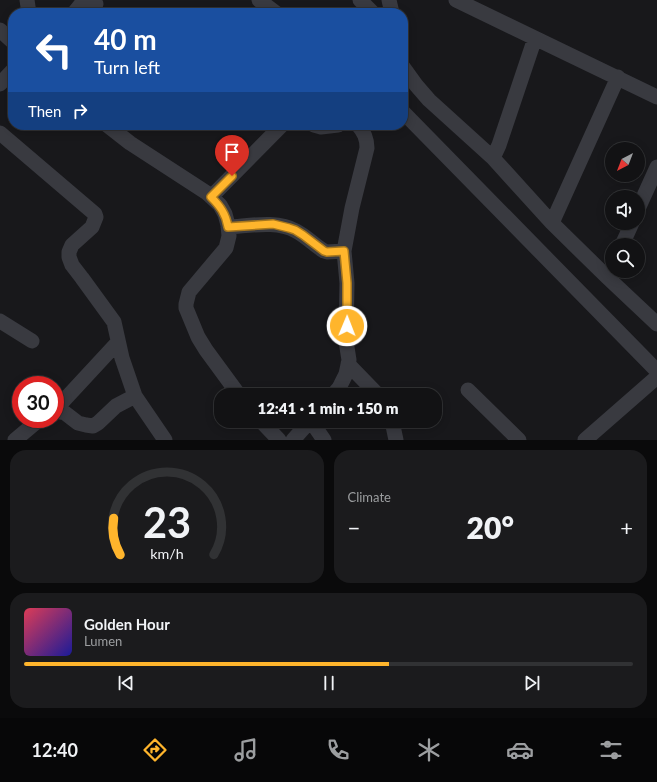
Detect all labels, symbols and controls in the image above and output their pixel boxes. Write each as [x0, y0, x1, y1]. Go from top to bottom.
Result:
text: 40 m [94, 22, 157, 56]
icon: left [28, 24, 80, 76]
text: Turn left [94, 56, 160, 78]
icon: right [69, 100, 91, 122]
text: Then [28, 102, 61, 120]
pin [215, 135, 249, 176]
icon: arrive [221, 141, 243, 163]
north arrow [605, 142, 645, 182]
map controls [605, 142, 645, 278]
button: sound [605, 190, 645, 230]
button: search [605, 238, 645, 278]
position arrow [326, 305, 368, 347]
speed limit sign: 30 [12, 376, 64, 428]
text: 12:41 · 1 min · 150 m [257, 399, 399, 417]
text: Climate [348, 489, 391, 505]
text: 23 [143, 496, 191, 546]
text: 20° [467, 509, 514, 545]
text: − [348, 514, 360, 541]
text: + [620, 514, 633, 541]
text: km/h [150, 544, 183, 561]
text: Golden Hour [84, 615, 170, 633]
text: Lumen [84, 633, 122, 649]
icon: previous [115, 672, 137, 694]
icon: pause [318, 672, 340, 694]
icon: next [521, 672, 543, 694]
icon: directions [141, 736, 169, 764]
icon: music [232, 736, 260, 764]
icon: phone [324, 736, 352, 764]
icon: climate [415, 736, 443, 764]
icon: car [506, 736, 534, 764]
icon: filters [597, 736, 625, 764]
text: 12:40 [32, 739, 78, 761]

